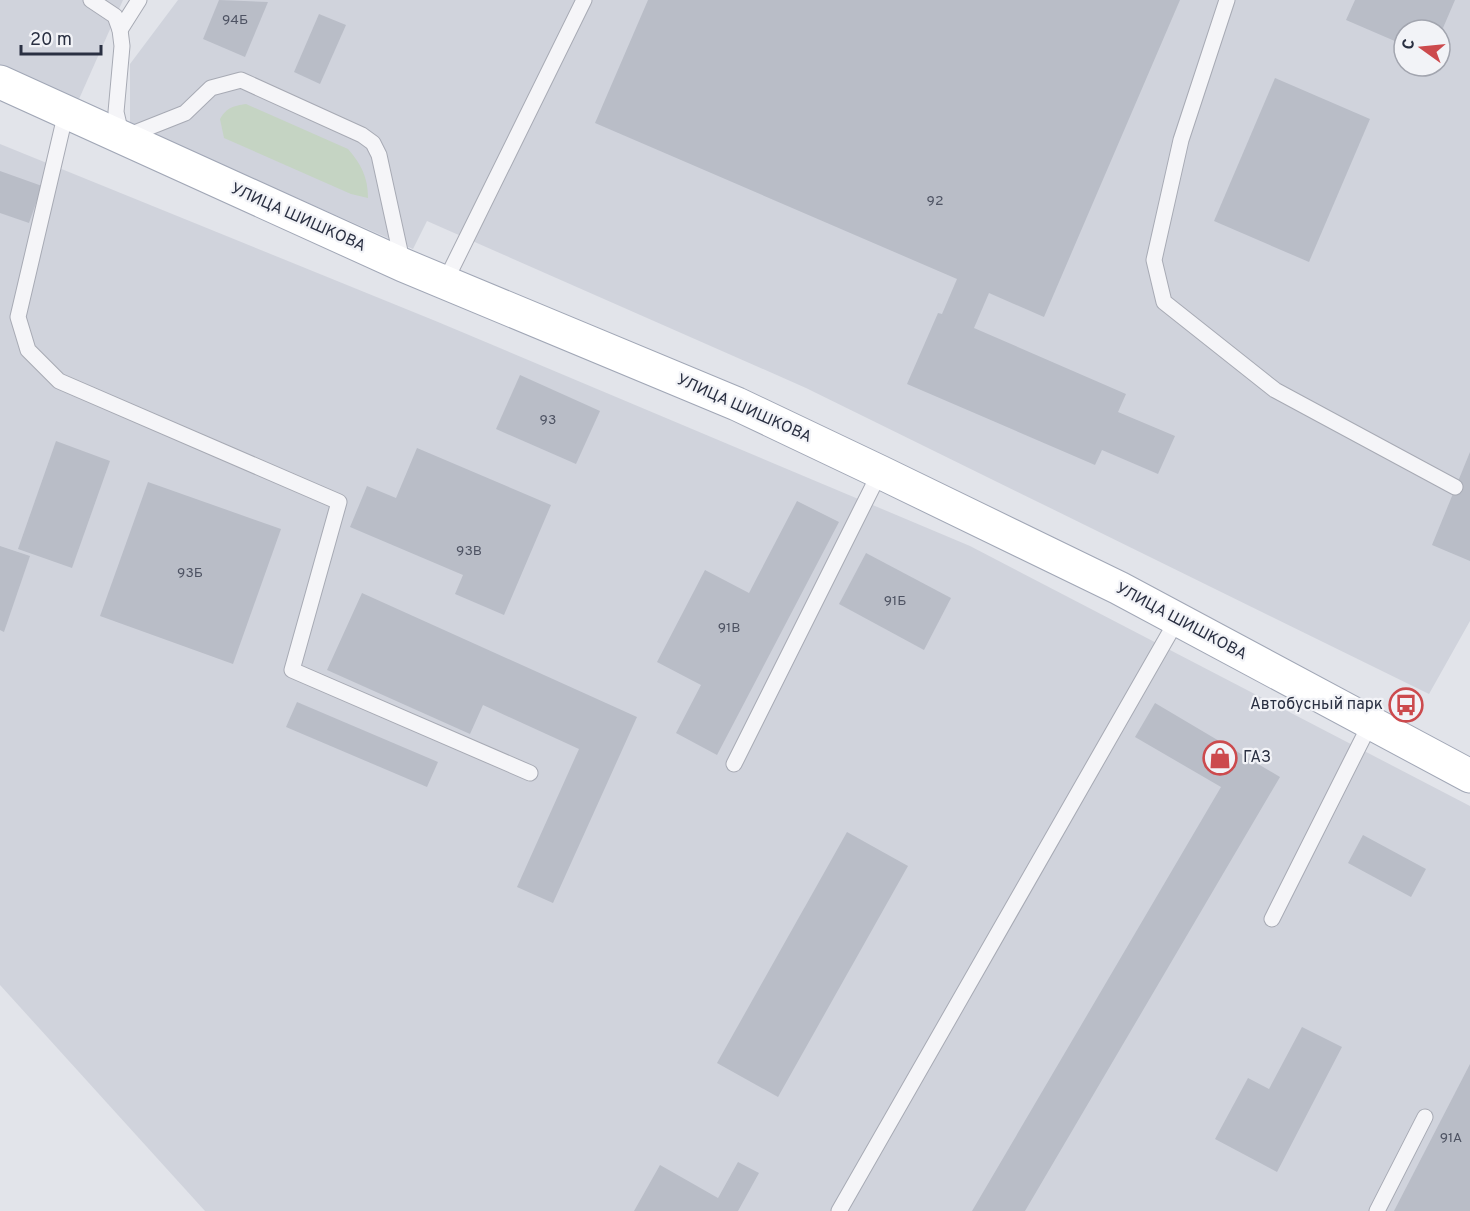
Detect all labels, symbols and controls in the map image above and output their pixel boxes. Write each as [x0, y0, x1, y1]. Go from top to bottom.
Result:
house number: 94Б [222, 12, 248, 29]
scale bar [21, 18, 100, 56]
north arrow [1392, 18, 1452, 78]
text: 20 m [30, 29, 72, 52]
text: С [1398, 37, 1420, 52]
street label: УЛИЦА ШИШКОВА [227, 179, 369, 257]
house number: 92 [927, 193, 943, 210]
street label: УЛИЦА ШИШКОВА [673, 370, 815, 448]
house number: 93 [540, 412, 556, 429]
house number: 93В [456, 543, 482, 560]
house number: 93Б [177, 565, 203, 582]
street label: УЛИЦА ШИШКОВА [1112, 579, 1250, 665]
house number: 91Б [884, 593, 906, 610]
house number: 91В [718, 620, 740, 637]
bus stop icon: Автобусный парк [1388, 687, 1424, 723]
place label: Автобусный парк [1250, 695, 1383, 715]
shop icon: ГАЗ [1202, 740, 1238, 776]
place label: ГАЗ [1243, 748, 1271, 768]
house number: 91А [1440, 1130, 1462, 1147]

